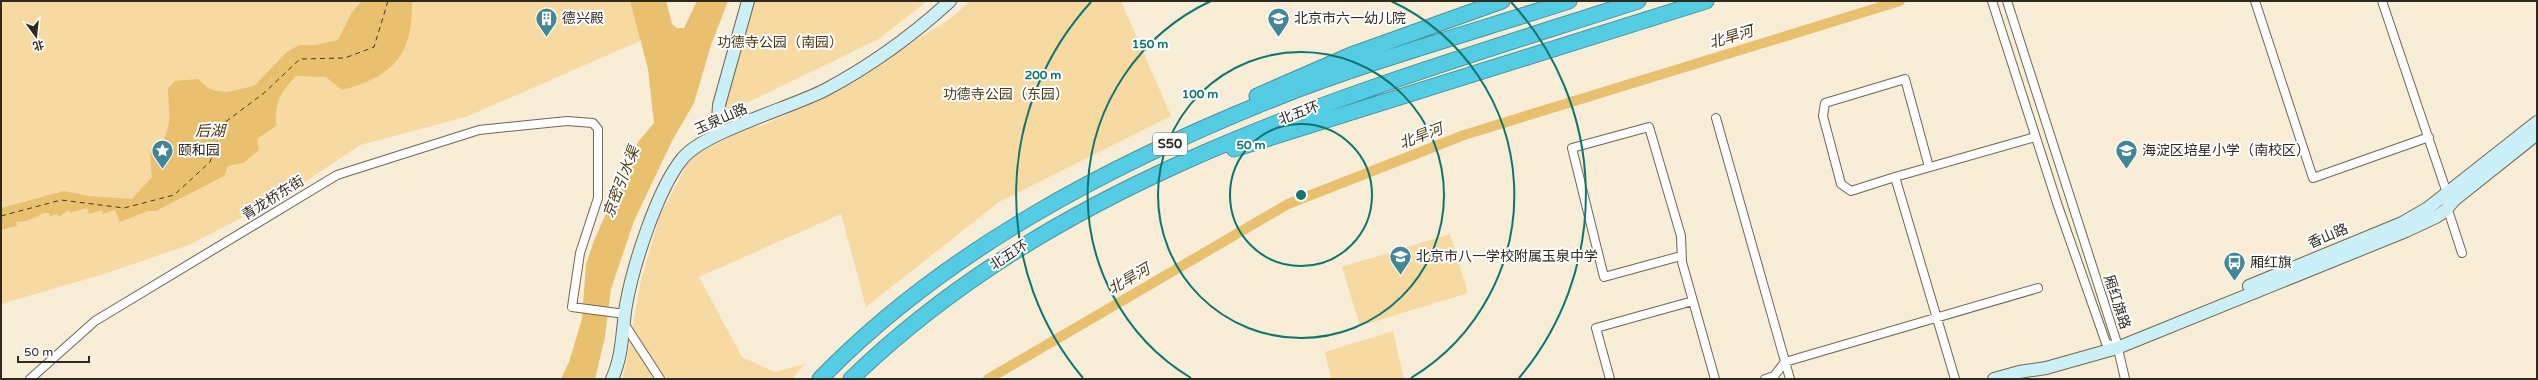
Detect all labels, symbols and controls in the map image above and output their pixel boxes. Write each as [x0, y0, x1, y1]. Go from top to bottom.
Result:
building icon: 德兴殿 [534, 5, 560, 38]
school or university icon: 北京市六一幼儿院 [1266, 5, 1292, 38]
place label: 德兴殿 [562, 10, 604, 27]
place label: 北京市六一幼儿院 [1294, 10, 1406, 27]
north arrow [16, 16, 56, 56]
water label: 北旱河 [1707, 21, 1758, 52]
park label: 功德寺公园（南园） [717, 34, 843, 51]
text: 北 [31, 37, 45, 53]
text: 150 m [1132, 37, 1168, 51]
text: 200 m [1025, 68, 1061, 82]
park label: 功德寺公园（东园） [943, 86, 1069, 103]
text: 100 m [1182, 87, 1218, 101]
street label: 北五环 [1276, 98, 1322, 128]
street label: 玉泉山路 [692, 100, 750, 138]
water label: 北旱河 [1397, 118, 1448, 152]
water label: 后湖 [195, 122, 227, 140]
road number: S50 [1153, 133, 1187, 155]
place icon: 颐和园 [149, 137, 175, 170]
school or university icon: 海淀区培星小学（南校区） [2114, 137, 2140, 170]
text: 50 m [1236, 138, 1266, 152]
place label: 颐和园 [178, 142, 220, 159]
water label: 京密引水渠 [599, 142, 644, 220]
place label: 海淀区培星小学（南校区） [2142, 142, 2310, 159]
street label: 青龙桥东街 [239, 172, 307, 224]
centre of rings [1294, 188, 1308, 202]
street label: 香山路 [2305, 220, 2351, 252]
street label: 北五环 [987, 236, 1031, 274]
school or university icon: 北京市八一学校附属玉泉中学 [1388, 243, 1414, 276]
place label: 北京市八一学校附属玉泉中学 [1416, 248, 1598, 265]
bus stop icon: 厢红旗 [2221, 249, 2247, 282]
place label: 厢红旗 [2250, 254, 2292, 271]
water label: 北旱河 [1105, 258, 1156, 298]
street label: 厢红旗路 [2100, 273, 2134, 331]
scale bar [18, 338, 89, 364]
text: 50 m [24, 345, 53, 359]

